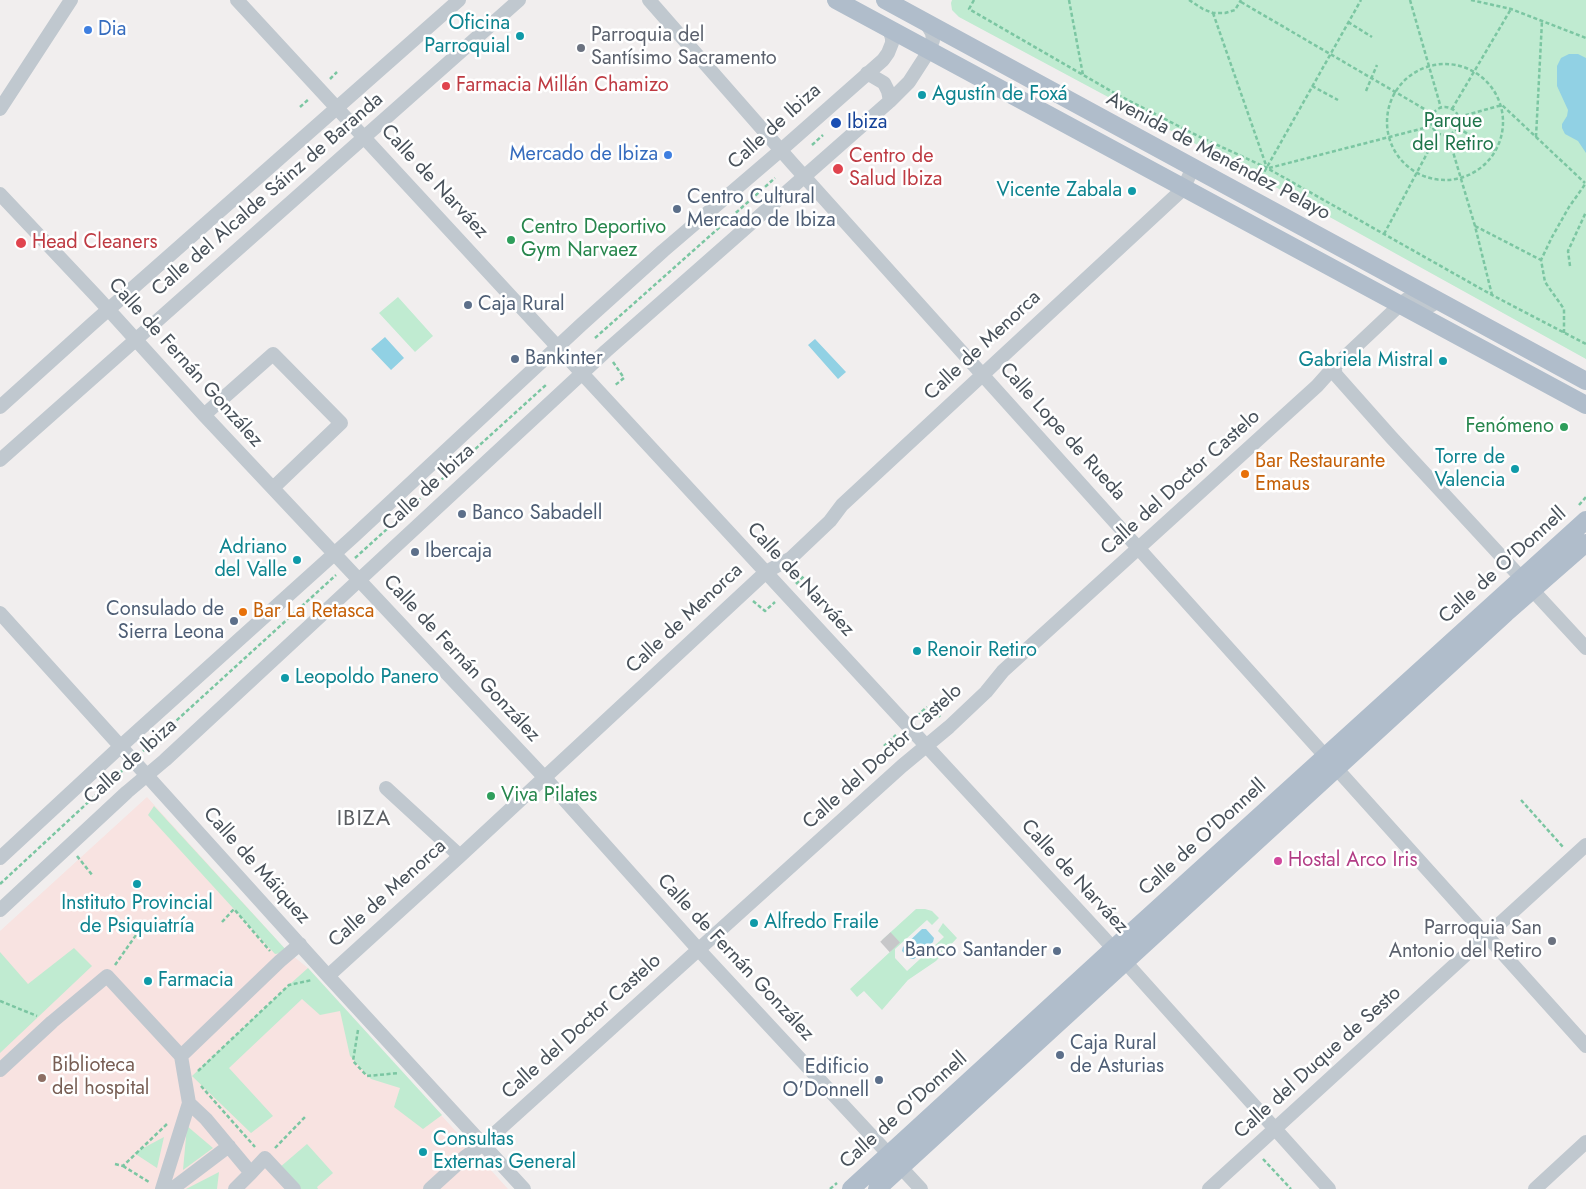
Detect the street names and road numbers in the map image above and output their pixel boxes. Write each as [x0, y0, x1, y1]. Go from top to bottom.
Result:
street label: Calle de Ibiza [724, 79, 826, 175]
street label: Calle del Alcalde Sáinz de Baranda [148, 88, 388, 302]
street label: Avenida de Menéndez Pelayo [1102, 88, 1334, 226]
street label: Calle de Narváez [375, 120, 493, 244]
street label: Calle de Fernán González [103, 273, 267, 453]
street label: Calle de Menorca [920, 286, 1046, 406]
street label: Calle Lope de Rueda [994, 358, 1130, 506]
street label: Calle del Doctor Castelo [1097, 405, 1265, 561]
street label: Calle de Ibiza [378, 439, 480, 537]
street label: Calle de O'Donnell [1434, 503, 1572, 629]
street label: Calle de Narváez [741, 518, 859, 642]
street label: Calle de Menorca [622, 559, 748, 679]
street label: Calle de Fernán González [377, 571, 545, 747]
street label: Calle del Doctor Castelo [799, 679, 967, 835]
street label: Calle de Ibiza [80, 714, 182, 810]
street label: Calle de O'Donnell [1134, 775, 1272, 901]
street label: Calle de Máiquez [197, 803, 315, 929]
street label: Calle de Narváez [1015, 815, 1133, 939]
street label: Calle de Menorca [324, 835, 452, 953]
street label: Calle de Fernán González [651, 870, 819, 1046]
street label: Calle del Doctor Castelo [498, 949, 666, 1105]
street label: Calle del Duque de Sesto [1230, 982, 1406, 1144]
street label: Calle de O'Donnell [835, 1048, 973, 1174]

